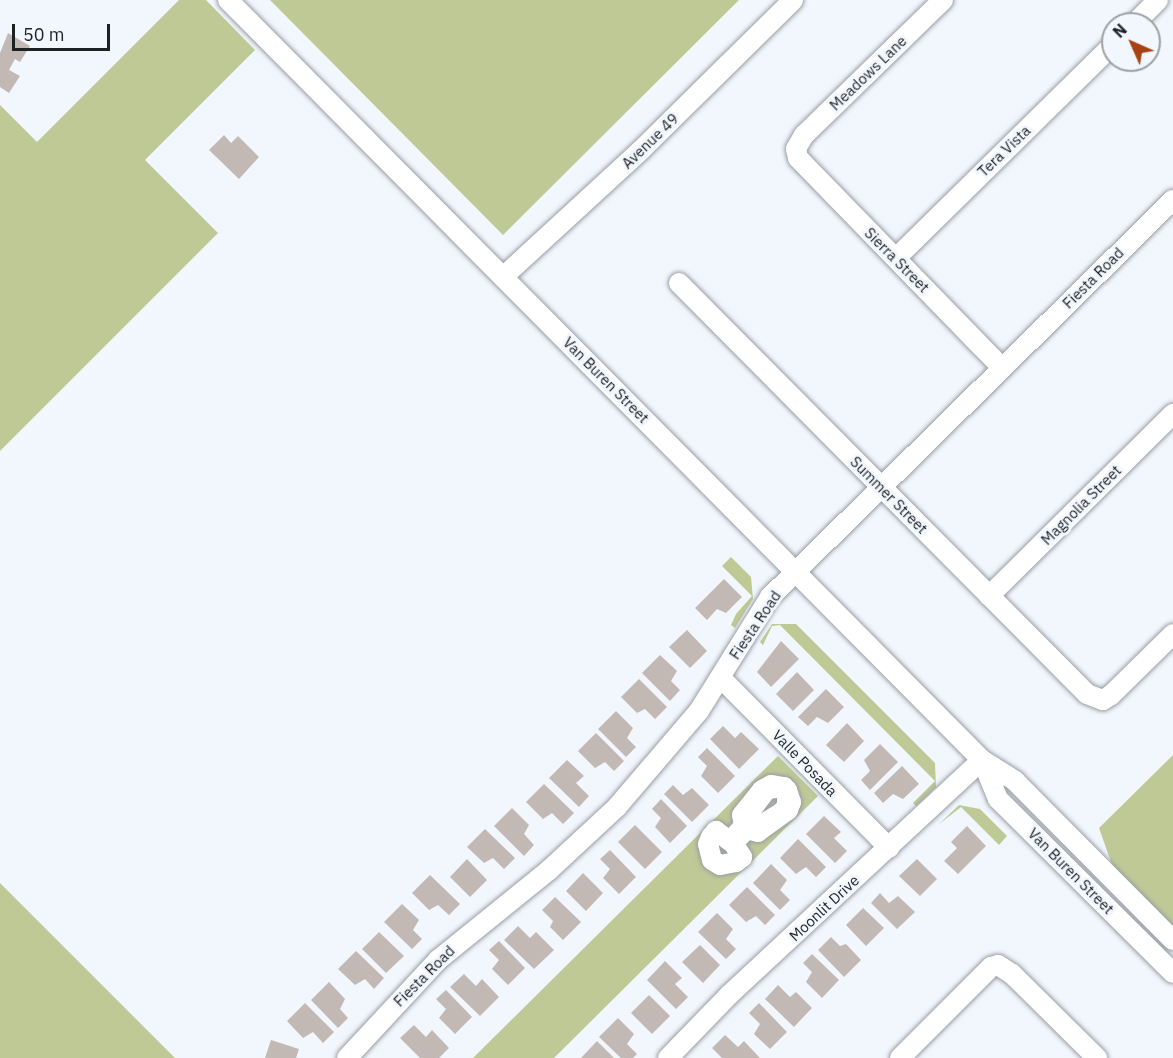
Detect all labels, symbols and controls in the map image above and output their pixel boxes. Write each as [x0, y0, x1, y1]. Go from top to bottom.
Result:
scale bar [15, 12, 112, 50]
north arrow [1101, 12, 1161, 72]
text: N [1109, 20, 1131, 42]
text: 50 m [23, 23, 65, 46]
street label: Meadows Lane [826, 32, 910, 114]
street label: Avenue 49 [618, 110, 682, 172]
street label: Tera Vista [974, 122, 1034, 180]
street label: Sierra Street [861, 224, 933, 296]
street label: Fiesta Road [1059, 244, 1127, 312]
street label: Van Buren Street [559, 333, 653, 427]
street label: Summer Street [847, 453, 931, 537]
street label: Magnolia Street [1037, 461, 1125, 549]
street label: Fiesta Road [725, 587, 785, 663]
street label: Valle Posada [769, 726, 841, 800]
street label: Van Buren Street [1024, 824, 1118, 918]
street label: Moonlit Drive [785, 871, 863, 945]
street label: Fiesta Road [390, 942, 458, 1010]

